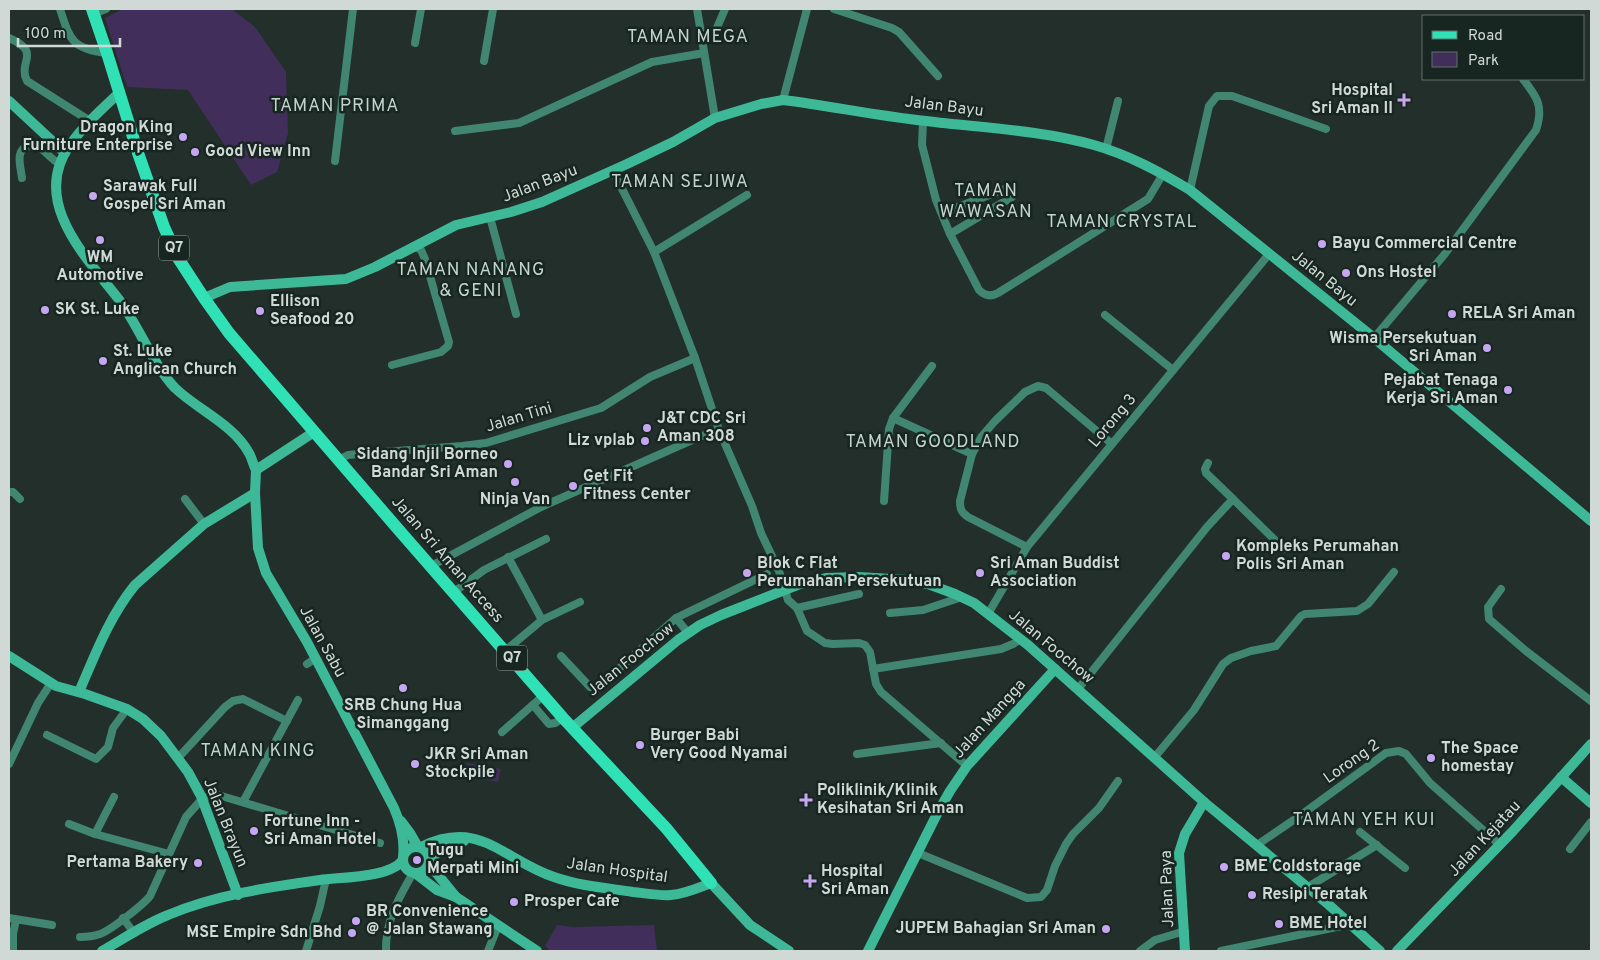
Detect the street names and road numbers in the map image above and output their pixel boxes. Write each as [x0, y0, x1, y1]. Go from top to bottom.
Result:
street label: Jalan Bayu [903, 92, 985, 122]
street label: Jalan Bayu [499, 160, 581, 208]
road number: Q7 [159, 236, 189, 260]
street label: Jalan Bayu [1287, 246, 1361, 312]
street label: Lorong 3 [1085, 390, 1141, 452]
street label: Jalan Tini [483, 398, 555, 438]
street label: Jalan Sri Aman Access [387, 493, 507, 627]
street label: Jalan Sabu [294, 603, 350, 681]
street label: Jalan Foochow [1004, 605, 1098, 689]
street label: Jalan Foochow [583, 619, 679, 701]
road number: Q7 [497, 646, 527, 670]
street label: Jalan Mangga [949, 675, 1031, 763]
street label: Lorong 2 [1320, 735, 1384, 789]
street label: Jalan Brayun [198, 776, 252, 870]
street label: Jalan Kejatau [1445, 797, 1525, 881]
street label: Jalan Paya [1157, 850, 1179, 928]
street label: Jalan Hospital [565, 854, 669, 888]

